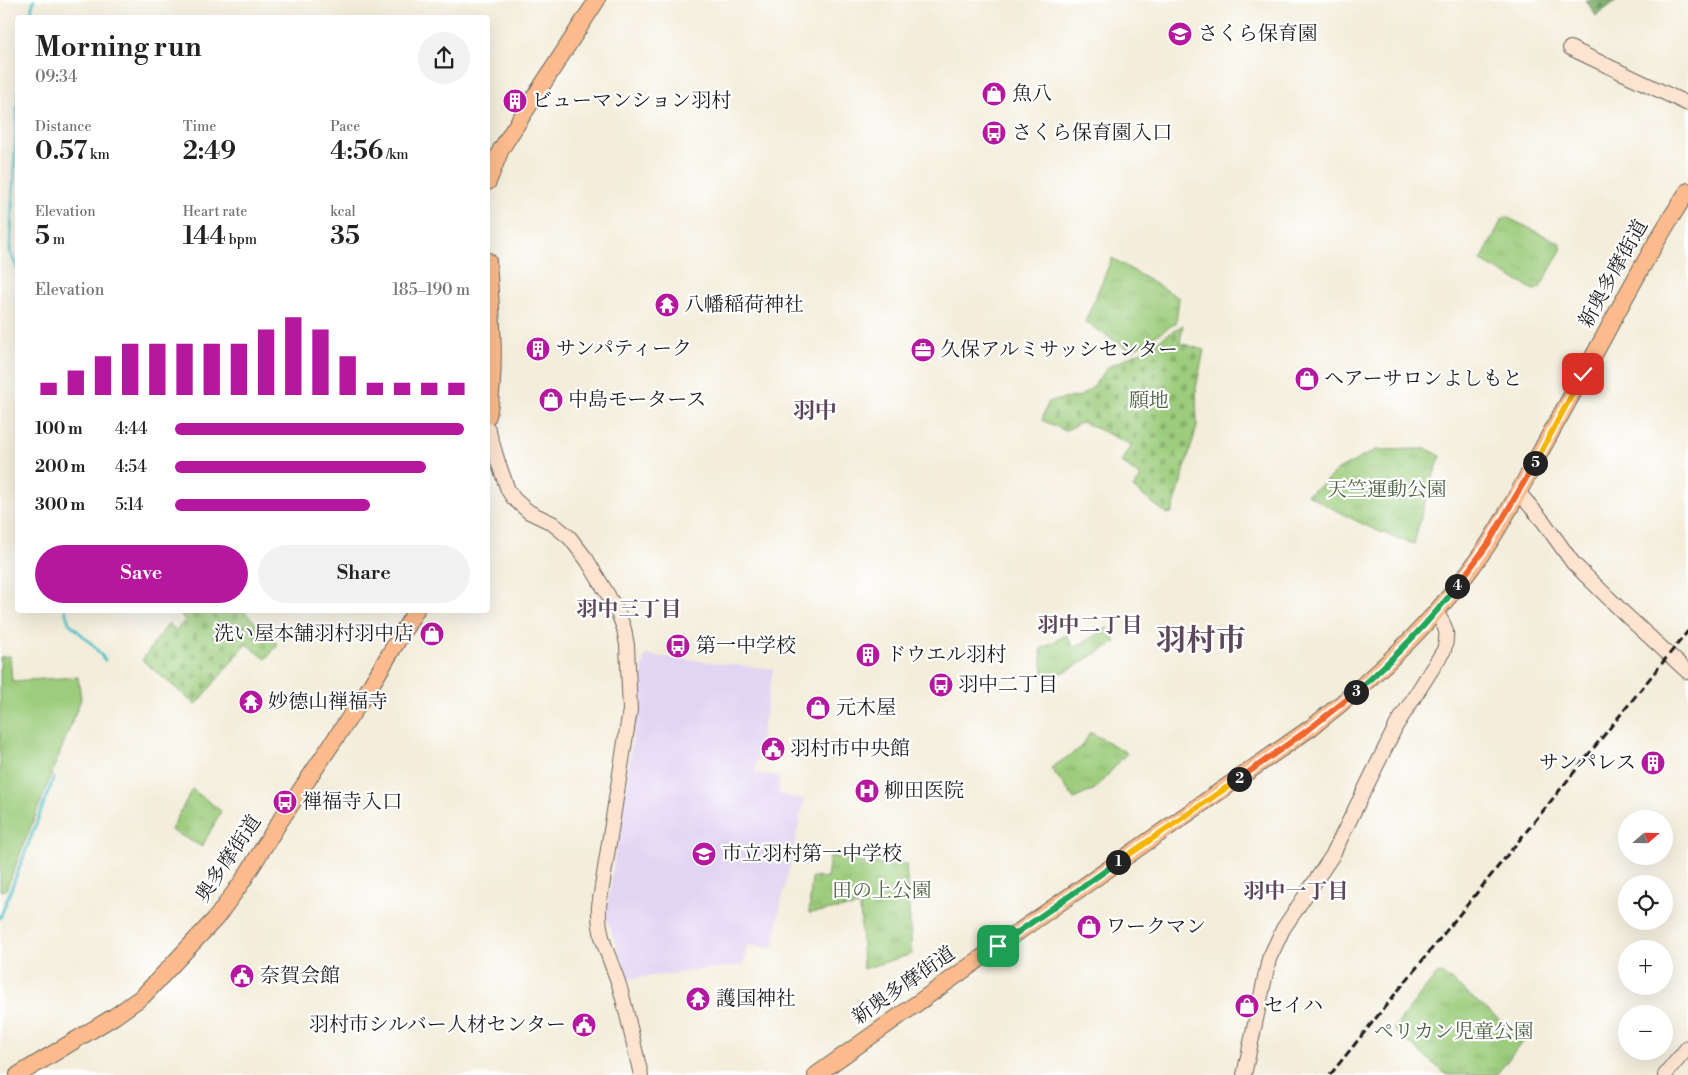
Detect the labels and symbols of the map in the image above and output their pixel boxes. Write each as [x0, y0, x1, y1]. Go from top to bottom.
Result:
school or university icon: さくら保育園 [1167, 21, 1193, 47]
place label: さくら保育園 [1198, 22, 1318, 47]
shop icon: 魚八 [981, 81, 1007, 107]
place label: 魚八 [1012, 82, 1052, 107]
building icon: ビューマンション羽村 [502, 88, 528, 114]
place label: ビューマンション羽村 [532, 89, 731, 114]
bus stop icon: さくら保育園入口 [981, 120, 1007, 146]
place label: さくら保育園入口 [1012, 121, 1172, 146]
street label: 新奥多摩街道 [1574, 215, 1654, 333]
temple icon: 八幡稲荷神社 [654, 292, 680, 318]
place label: 八幡稲荷神社 [684, 293, 804, 318]
building icon: サンパティーク [525, 336, 551, 362]
place label: サンパティーク [556, 337, 692, 362]
office icon: 久保アルミサッシセンター [910, 337, 936, 363]
place label: 久保アルミサッシセンター [940, 338, 1178, 363]
pin [1562, 353, 1604, 395]
shop icon: ヘアーサロンよしもと [1294, 366, 1320, 392]
place label: ヘアーサロンよしもと [1324, 367, 1523, 392]
shop icon: 中島モータース [538, 387, 564, 413]
place label: 中島モータース [568, 388, 706, 413]
park label: 願地 [1129, 389, 1169, 414]
district label: 羽中 [793, 398, 837, 425]
pin: 5 [1522, 450, 1548, 476]
park label: 天竺運動公園 [1327, 478, 1447, 503]
pin: 4 [1444, 574, 1470, 598]
district label: 羽中三丁目 [577, 597, 682, 623]
district label: 羽中二丁目 [1038, 613, 1143, 639]
shop icon: 洗い屋本舗羽村羽中店 [419, 621, 445, 647]
place label: 洗い屋本舗羽村羽中店 [214, 622, 414, 647]
district label: 羽村市 [1156, 622, 1246, 660]
bus stop icon: 第一中学校 [665, 633, 691, 659]
place label: 第一中学校 [696, 634, 796, 659]
building icon: ドウエル羽村 [855, 642, 881, 668]
place label: ドウエル羽村 [886, 643, 1006, 668]
bus stop icon: 羽中二丁目 [928, 672, 954, 698]
place label: 羽中二丁目 [958, 673, 1058, 698]
pin: 3 [1344, 680, 1368, 704]
temple icon: 妙德山禅福寺 [238, 689, 264, 715]
place label: 妙德山禅福寺 [268, 690, 388, 715]
shop icon: 元木屋 [805, 695, 831, 721]
place label: 元木屋 [836, 696, 896, 721]
public building icon: 羽村市中央館 [760, 736, 786, 762]
place label: 羽村市中央館 [790, 737, 910, 762]
building icon: サンパレス [1640, 750, 1666, 776]
place label: サンパレス [1539, 751, 1636, 776]
pin: 2 [1226, 766, 1252, 792]
hospital icon: 柳田医院 [854, 778, 880, 804]
place label: 柳田医院 [884, 779, 964, 804]
bus stop icon: 禅福寺入口 [272, 789, 298, 815]
place label: 禅福寺入口 [302, 790, 402, 815]
north arrow [1618, 810, 1672, 865]
street label: 奥多摩街道 [191, 811, 267, 907]
school or university icon: 市立羽村第一中学校 [691, 841, 717, 867]
place label: 市立羽村第一中学校 [722, 842, 902, 867]
pin: 1 [1106, 850, 1130, 874]
park label: 田の上公園 [832, 879, 932, 904]
district label: 羽中一丁目 [1244, 879, 1349, 905]
shop icon: ワークマン [1076, 914, 1102, 940]
place label: ワークマン [1106, 915, 1206, 940]
pin [977, 925, 1019, 967]
street label: 新奥多摩街道 [848, 941, 960, 1031]
public building icon: 奈賀会館 [229, 963, 255, 989]
place label: 奈賀会館 [260, 964, 340, 989]
temple icon: 護国神社 [685, 986, 711, 1012]
place label: 護国神社 [716, 987, 796, 1012]
shop icon: セイハ [1234, 993, 1260, 1019]
place label: セイハ [1264, 994, 1323, 1019]
public building icon: 羽村市シルバー人材センター [571, 1012, 597, 1038]
place label: 羽村市シルバー人材センター [309, 1013, 566, 1038]
park label: ペリカン児童公園 [1374, 1020, 1534, 1045]

